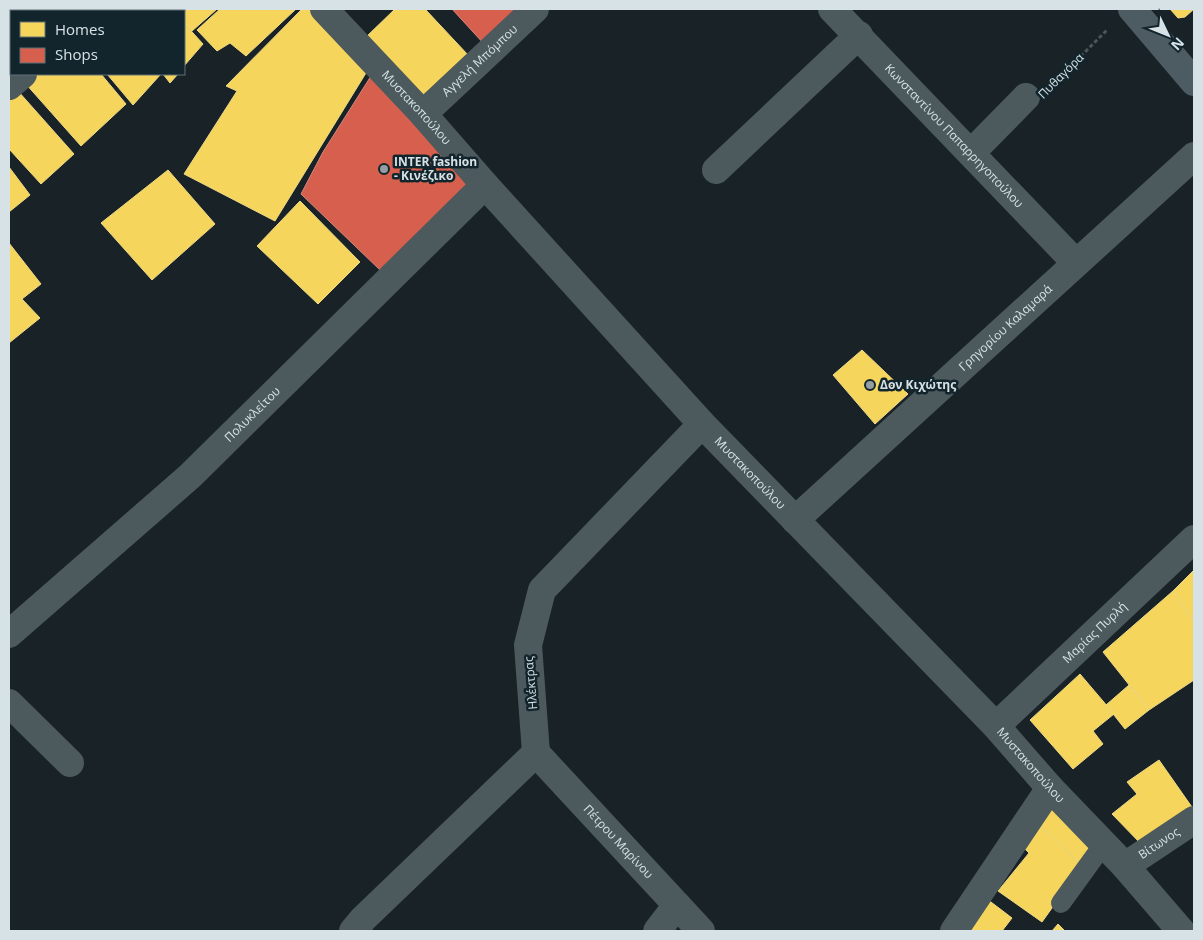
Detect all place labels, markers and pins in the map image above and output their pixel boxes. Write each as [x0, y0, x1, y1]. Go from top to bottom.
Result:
place label: INTER fashion - Κινέζικο [394, 153, 477, 184]
marker: INTER fashion - Κινέζικο [378, 163, 390, 175]
place label: Δον Κιχώτης [880, 376, 956, 393]
marker: Δον Κιχώτης [864, 379, 876, 391]

